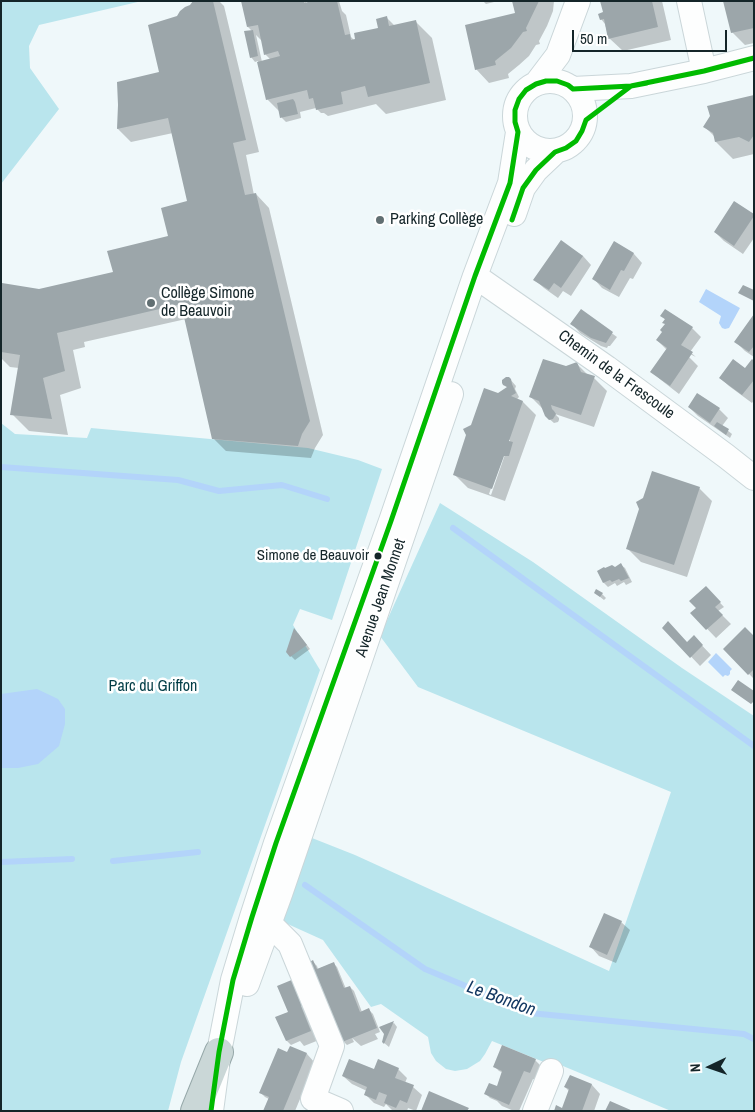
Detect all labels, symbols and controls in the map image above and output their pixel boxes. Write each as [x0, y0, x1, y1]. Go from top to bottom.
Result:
scale bar [575, 20, 730, 52]
text: 50 m [580, 28, 607, 49]
place label: Parking Collège [390, 210, 483, 230]
marker: Parking Collège [374, 214, 386, 226]
place label: Collège Simone de Beauvoir [161, 284, 254, 322]
marker: Collège Simone de Beauvoir [145, 297, 157, 309]
street label: Chemin de la Frescoule [554, 326, 678, 424]
street label: Avenue Jean Monnet [352, 536, 410, 660]
place label: Simone de Beauvoir [257, 547, 369, 565]
marker: Simone de Beauvoir [373, 551, 383, 561]
park label: Parc du Griffon [109, 677, 197, 697]
water label: Le Bondon [464, 977, 538, 1021]
north arrow [685, 1042, 735, 1092]
text: N [686, 1063, 704, 1072]

